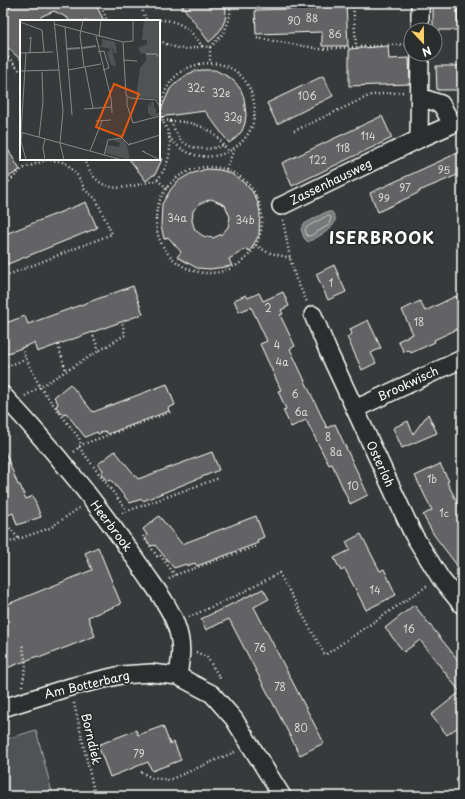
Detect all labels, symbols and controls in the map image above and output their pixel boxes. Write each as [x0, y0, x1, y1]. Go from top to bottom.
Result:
house number: 88 [306, 10, 318, 25]
house number: 90 [287, 13, 301, 28]
inset map [20, 20, 160, 160]
north arrow [403, 22, 443, 62]
house number: 86 [329, 26, 342, 41]
text: N [419, 42, 434, 61]
house number: 32c [187, 80, 205, 95]
house number: 32e [212, 85, 230, 100]
house number: 106 [298, 88, 316, 103]
house number: 32g [224, 109, 242, 124]
house number: 114 [361, 128, 376, 143]
house number: 118 [336, 140, 350, 155]
house number: 122 [309, 152, 327, 167]
street label: Zassenhausweg [286, 153, 375, 209]
house number: 95 [438, 162, 450, 177]
house number: 97 [399, 180, 411, 195]
house number: 99 [378, 190, 390, 205]
house number: 34a [167, 210, 188, 225]
house number: 34b [236, 212, 255, 227]
district label: ISERBROOK [329, 225, 435, 249]
house number: 1 [329, 275, 333, 290]
house number: 2 [264, 300, 272, 315]
house number: 18 [414, 314, 424, 329]
house number: 4 [274, 337, 281, 352]
house number: 4a [276, 354, 289, 369]
street label: Brookwisch [374, 361, 441, 405]
house number: 6 [291, 386, 299, 401]
house number: 6a [294, 404, 308, 419]
house number: 8 [325, 429, 331, 444]
street label: Osterloh [362, 437, 399, 490]
house number: 8a [330, 444, 343, 459]
house number: 1b [427, 471, 437, 486]
house number: 10 [347, 478, 359, 493]
street label: Heerbrook [87, 496, 137, 555]
house number: 1c [439, 505, 449, 520]
house number: 14 [369, 582, 381, 597]
house number: 16 [403, 621, 415, 636]
house number: 76 [254, 640, 266, 655]
street label: Am Botterbarg [42, 665, 131, 703]
house number: 78 [274, 679, 286, 694]
street label: Borndiek [77, 711, 107, 766]
house number: 80 [294, 720, 308, 735]
house number: 79 [133, 746, 145, 761]

